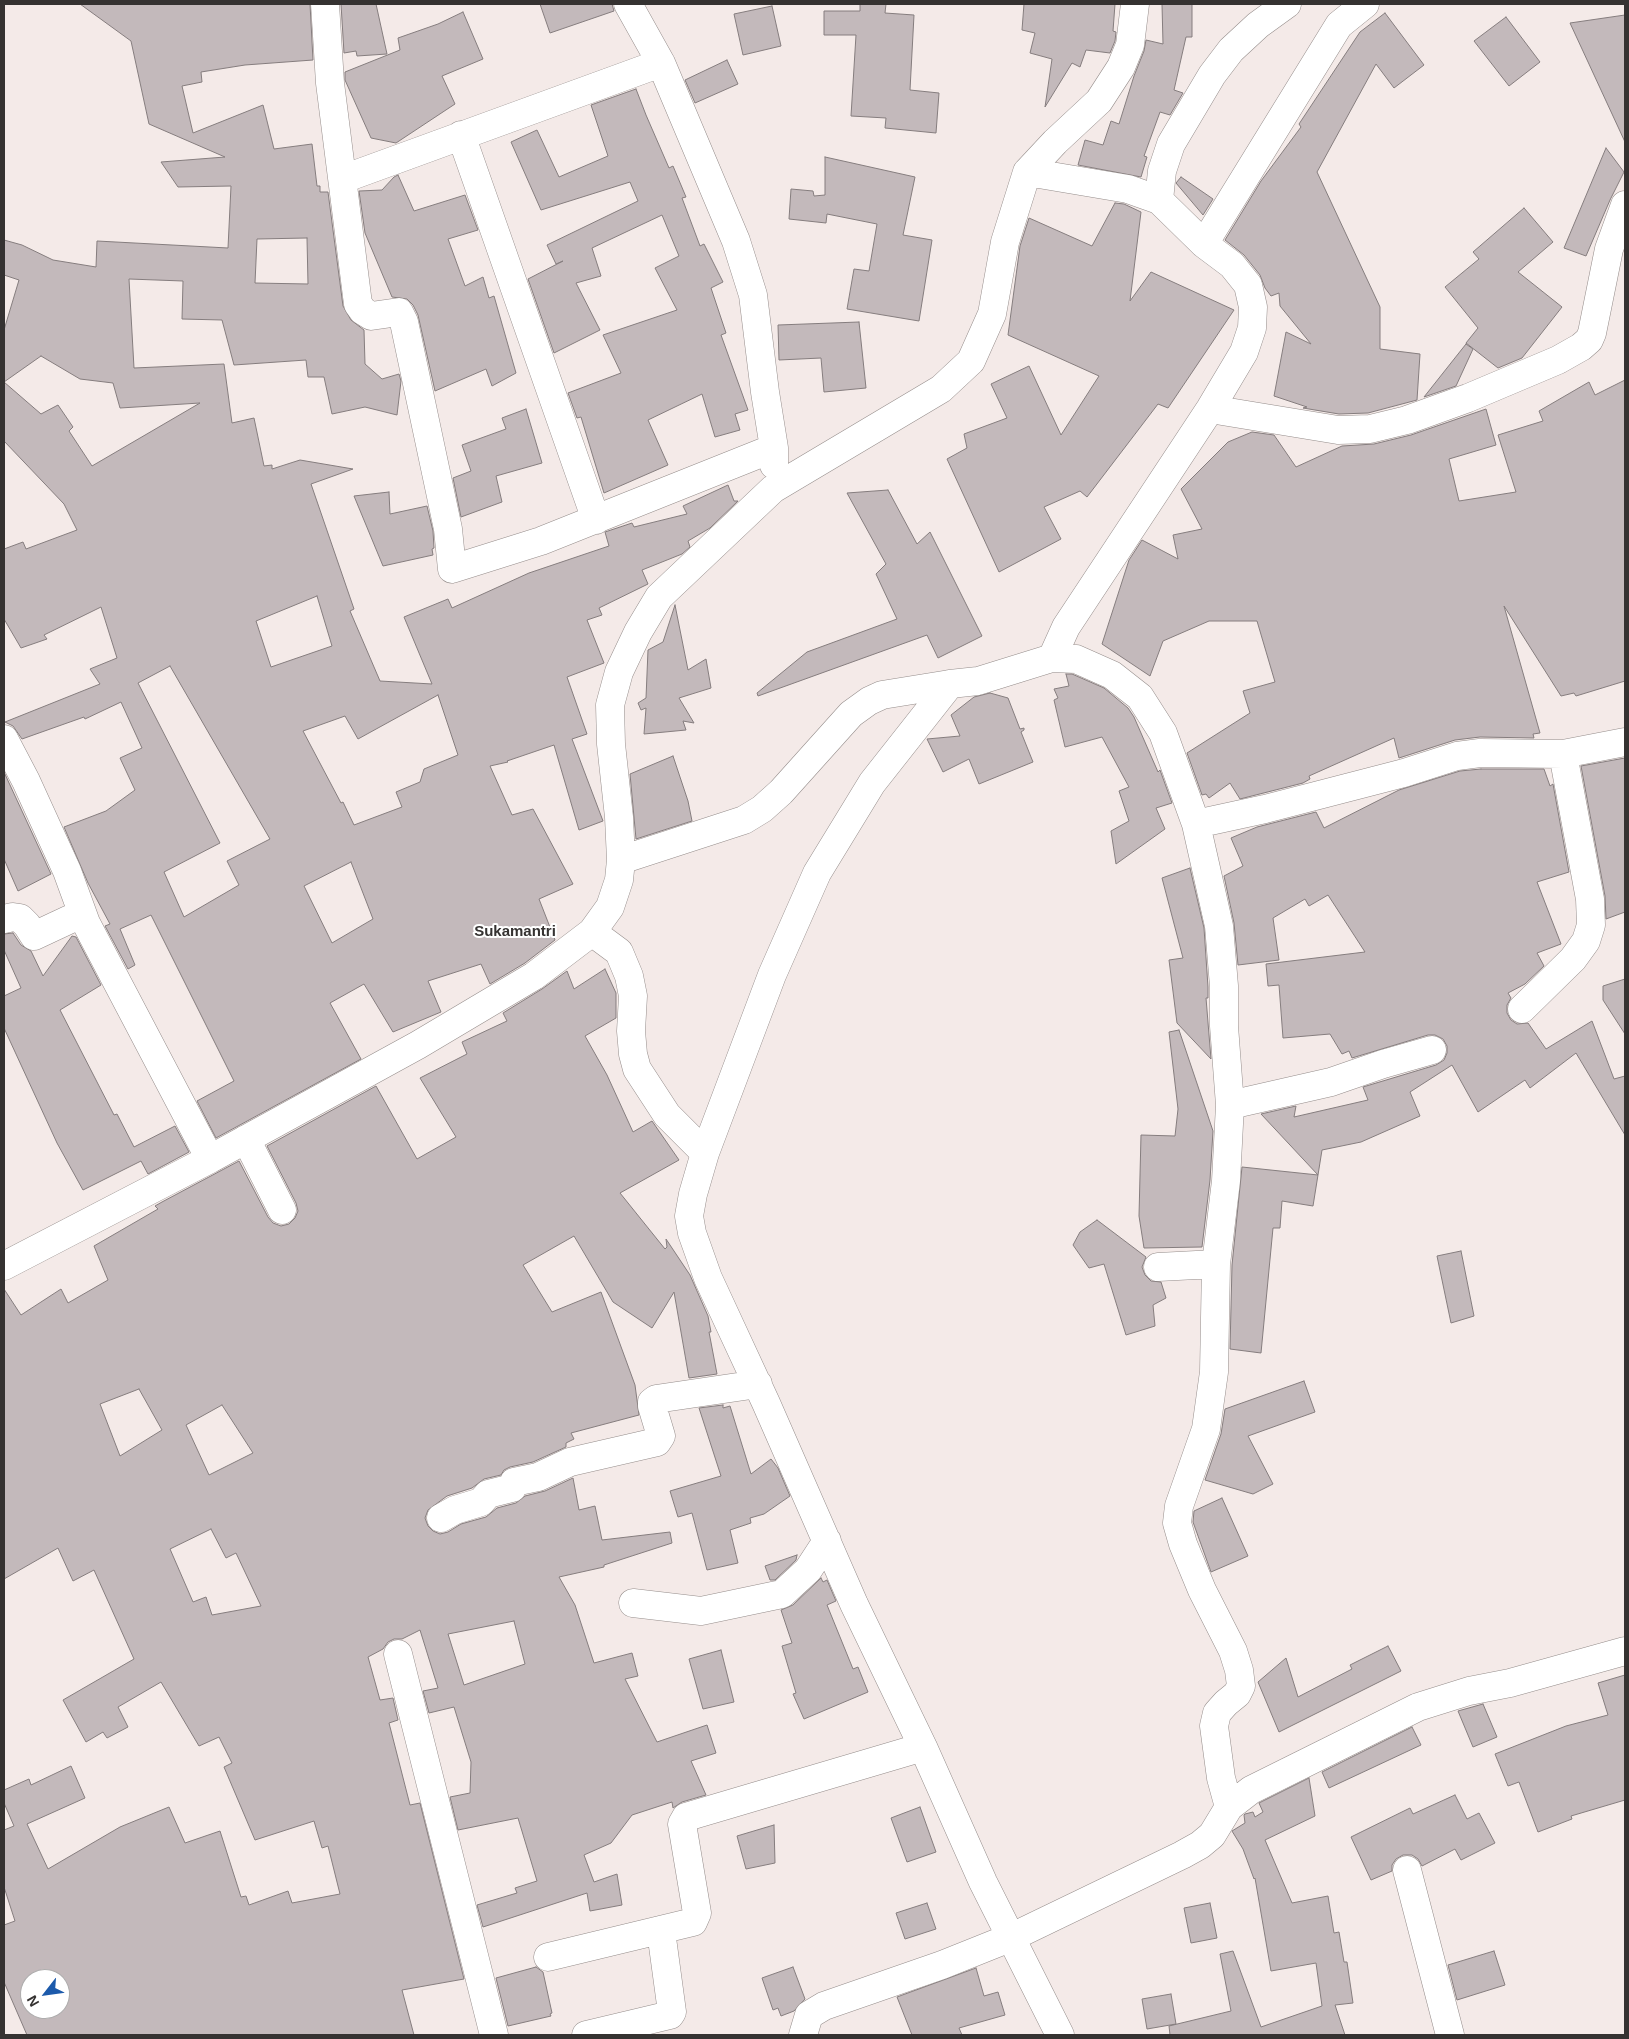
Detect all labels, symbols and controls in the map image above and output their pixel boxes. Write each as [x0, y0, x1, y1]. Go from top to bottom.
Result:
district label: Sukamantri [474, 923, 556, 941]
north arrow [20, 1969, 70, 2019]
text: N [23, 1993, 42, 2009]

